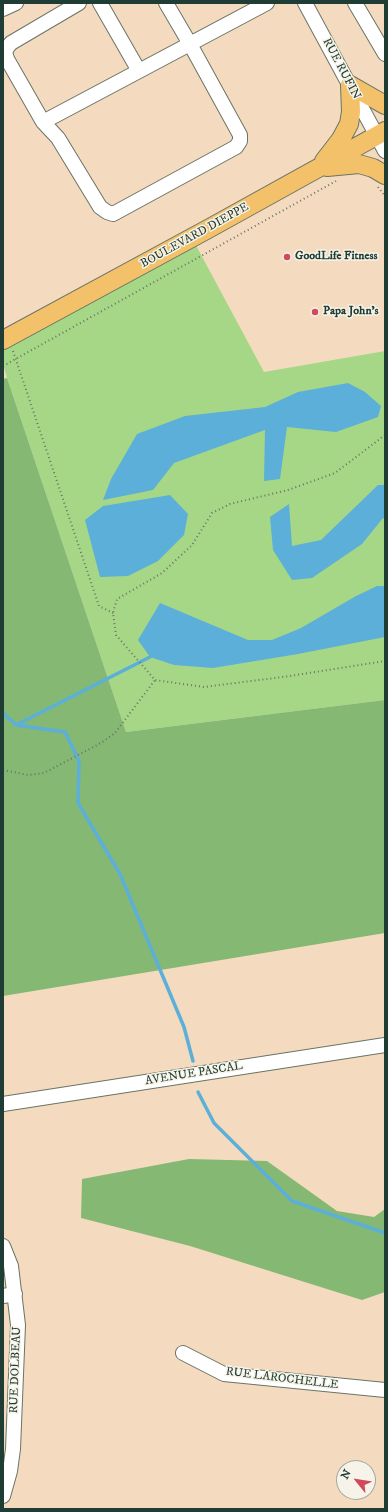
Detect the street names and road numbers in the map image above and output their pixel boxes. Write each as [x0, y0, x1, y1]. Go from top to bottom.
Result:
street label: RUE RUFIN [319, 36, 363, 102]
street label: BOULEVARD DIEPPE [138, 200, 252, 272]
street label: AVENUE PASCAL [144, 1059, 244, 1089]
street label: RUE DOLBEAU [7, 1326, 25, 1414]
street label: RUE LAROCHELLE [225, 1365, 339, 1393]

